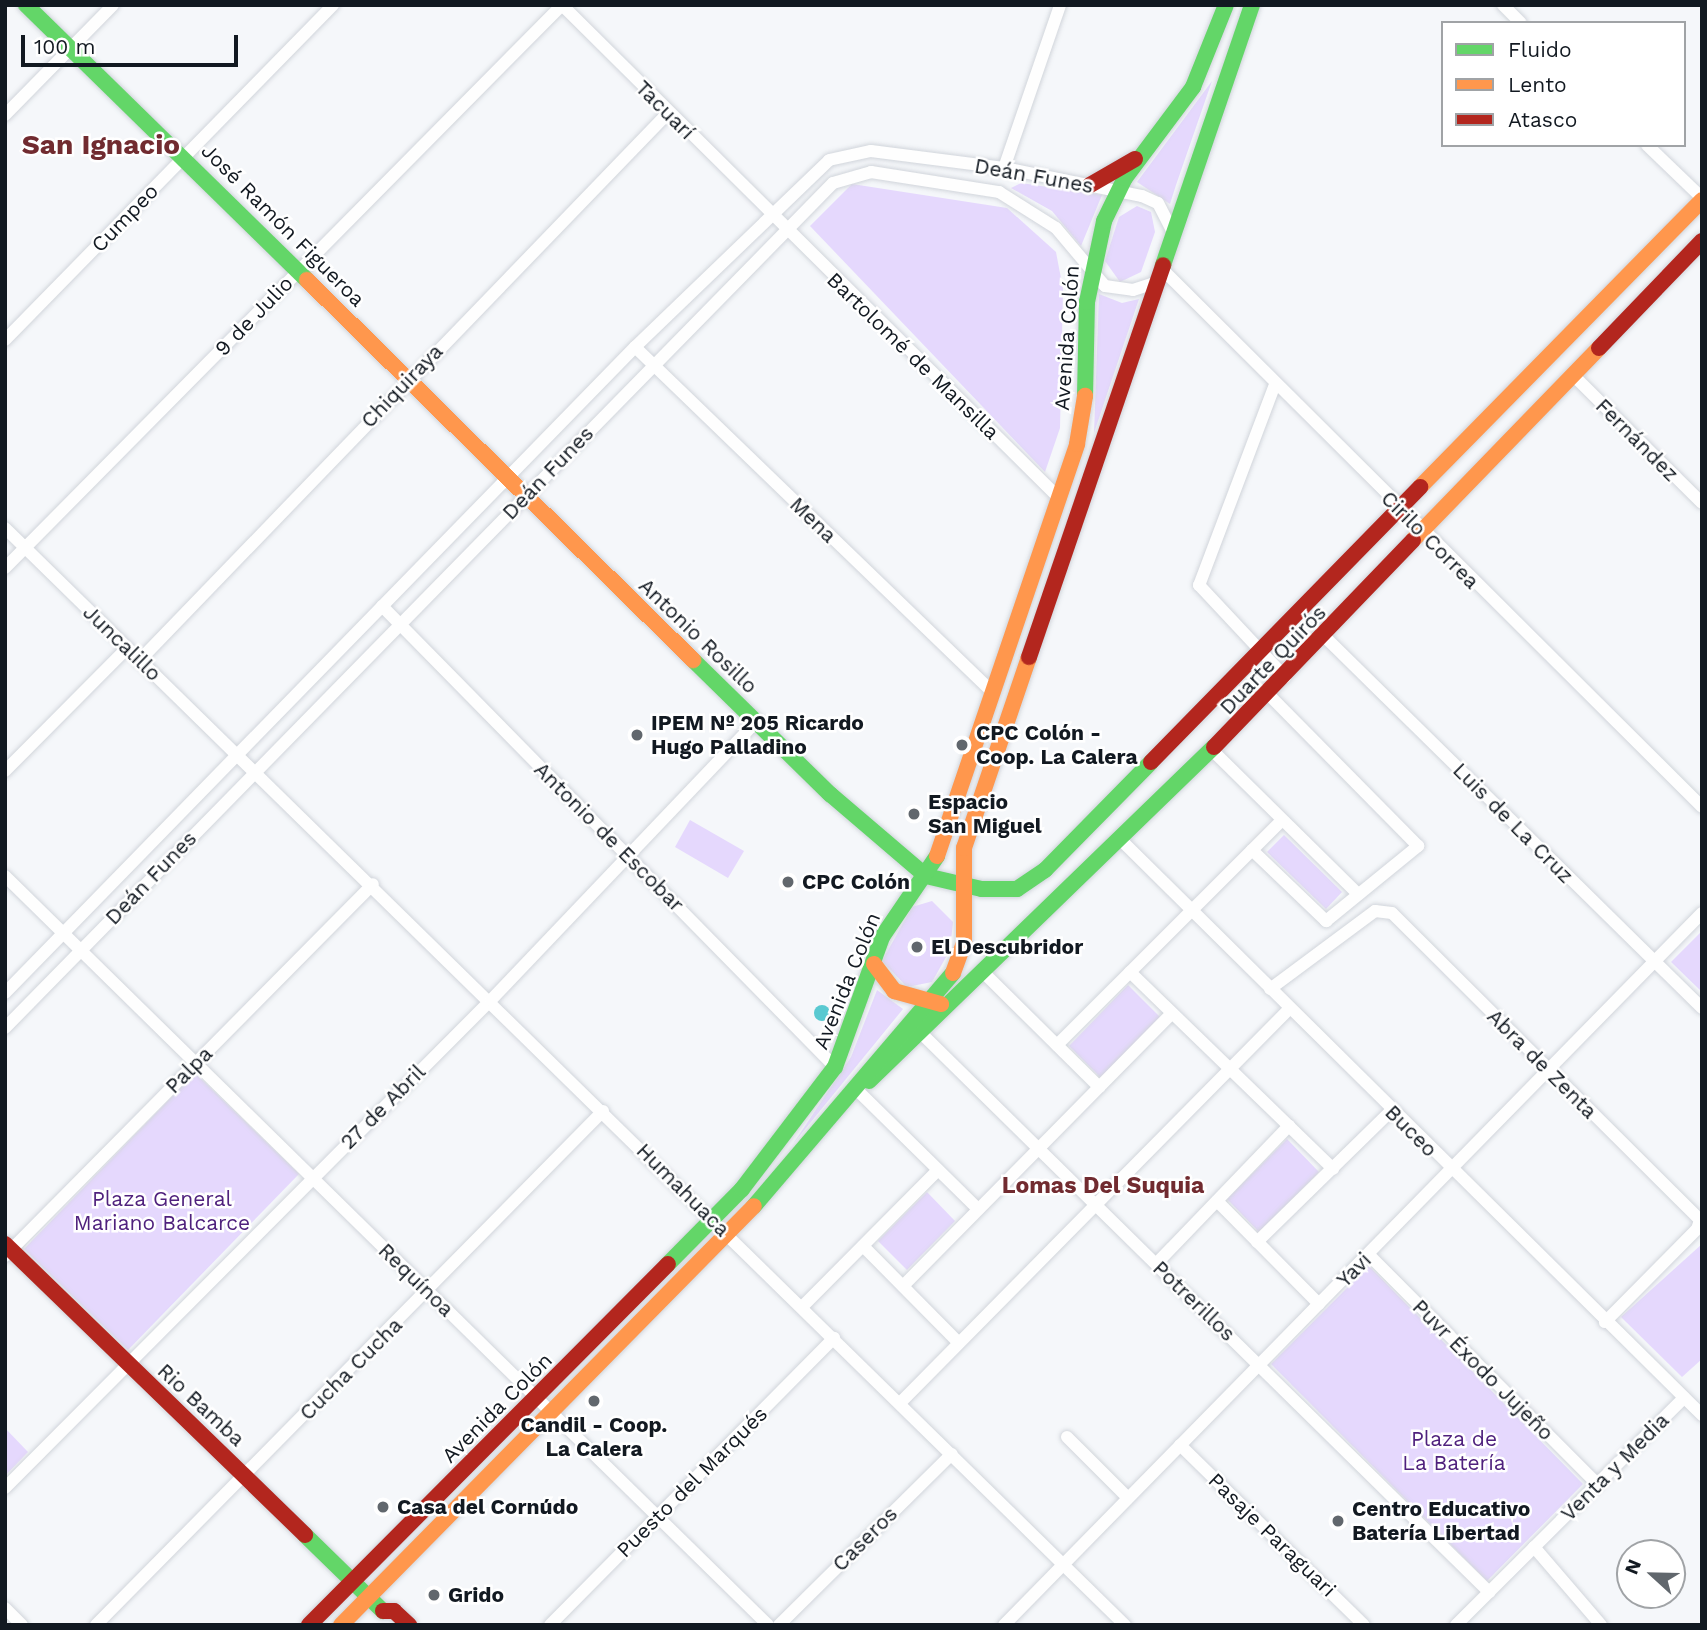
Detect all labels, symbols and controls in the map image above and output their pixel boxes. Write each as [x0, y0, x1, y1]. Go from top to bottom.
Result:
scale bar [24, 21, 242, 65]
legend [1441, 21, 1686, 147]
text: 100 m [34, 34, 96, 59]
text: Fluido [1508, 37, 1572, 62]
text: Lento [1508, 72, 1567, 97]
street label: Tacuarí [630, 75, 700, 145]
text: Atasco [1508, 107, 1577, 132]
district label: San Ignacio [22, 128, 180, 162]
street label: José Ramón Figueroa [196, 138, 370, 312]
street label: Deán Funes [973, 153, 1095, 199]
street label: Cumpeo [86, 179, 164, 257]
street label: Avenida Colón [1049, 264, 1085, 412]
street label: Bartolomé de Mansilla [822, 267, 1004, 445]
street label: 9 de Julio [210, 271, 298, 361]
street label: Chiquiraya [356, 339, 448, 433]
street label: Fernández [1590, 393, 1684, 487]
street label: Deán Funes [497, 421, 599, 525]
street label: Cirilo Correa [1376, 486, 1484, 594]
street label: Mena [785, 492, 841, 548]
street label: Antonio Rosillo [634, 573, 762, 699]
street label: Juncalillo [78, 600, 166, 686]
street label: Duarte Quirós [1215, 600, 1331, 720]
place label: IPEM Nº 205 Ricardo Hugo Palladino [651, 710, 864, 760]
place label: CPC Colón - Coop. La Calera [976, 720, 1138, 770]
marker: IPEM Nº 205 Ricardo Hugo Palladino [629, 727, 645, 743]
marker: CPC Colón - Coop. La Calera [954, 737, 970, 753]
street label: Antonio de Escobar [529, 757, 689, 917]
street label: Luis de La Cruz [1447, 757, 1579, 889]
place label: Espacio San Miguel [928, 789, 1042, 839]
marker: Espacio San Miguel [906, 806, 922, 822]
street label: Deán Funes [100, 826, 202, 930]
place label: CPC Colón [802, 869, 910, 895]
marker: CPC Colón [780, 874, 796, 890]
street label: Avenida Colón [808, 909, 886, 1053]
place label: El Descubridor [931, 934, 1083, 960]
marker: El Descubridor [909, 939, 925, 955]
street label: Abra de Zenta [1482, 1004, 1602, 1124]
street label: Palpa [160, 1041, 218, 1099]
street label: 27 de Abril [335, 1059, 431, 1155]
street label: Buceo [1380, 1100, 1442, 1162]
street label: Humahuaca [631, 1138, 735, 1242]
district label: Lomas Del Suquia [1002, 1172, 1204, 1200]
park label: Plaza General Mariano Balcarce [74, 1186, 250, 1236]
street label: Requínoa [373, 1238, 459, 1322]
street label: Yavi [1332, 1248, 1376, 1292]
street label: Potrerillos [1148, 1256, 1240, 1346]
street label: Puvr Éxodo Jujeño [1407, 1294, 1559, 1446]
street label: Cucha Cucha [294, 1312, 408, 1426]
street label: Avenida Colón [436, 1347, 558, 1469]
street label: Rio Bamba [152, 1358, 250, 1452]
marker: Candil - Coop. La Calera [586, 1393, 602, 1409]
street label: Puesto del Marqués [611, 1401, 773, 1563]
street label: Venta y Media [1555, 1407, 1675, 1527]
place label: Candil - Coop. La Calera [520, 1412, 668, 1462]
park label: Plaza de La Batería [1402, 1426, 1506, 1476]
street label: Pasaje Paraguari [1203, 1468, 1341, 1602]
place label: Casa del Cornúdo [397, 1494, 579, 1520]
place label: Centro Educativo Batería Libertad [1352, 1496, 1530, 1546]
marker: Casa del Cornúdo [375, 1499, 391, 1515]
street label: Caseros [827, 1501, 903, 1577]
marker: Centro Educativo Batería Libertad [1330, 1513, 1346, 1529]
north arrow [1616, 1539, 1686, 1609]
text: N [1620, 1556, 1646, 1578]
place label: Grido [448, 1582, 504, 1608]
marker: Grido [426, 1587, 442, 1603]

